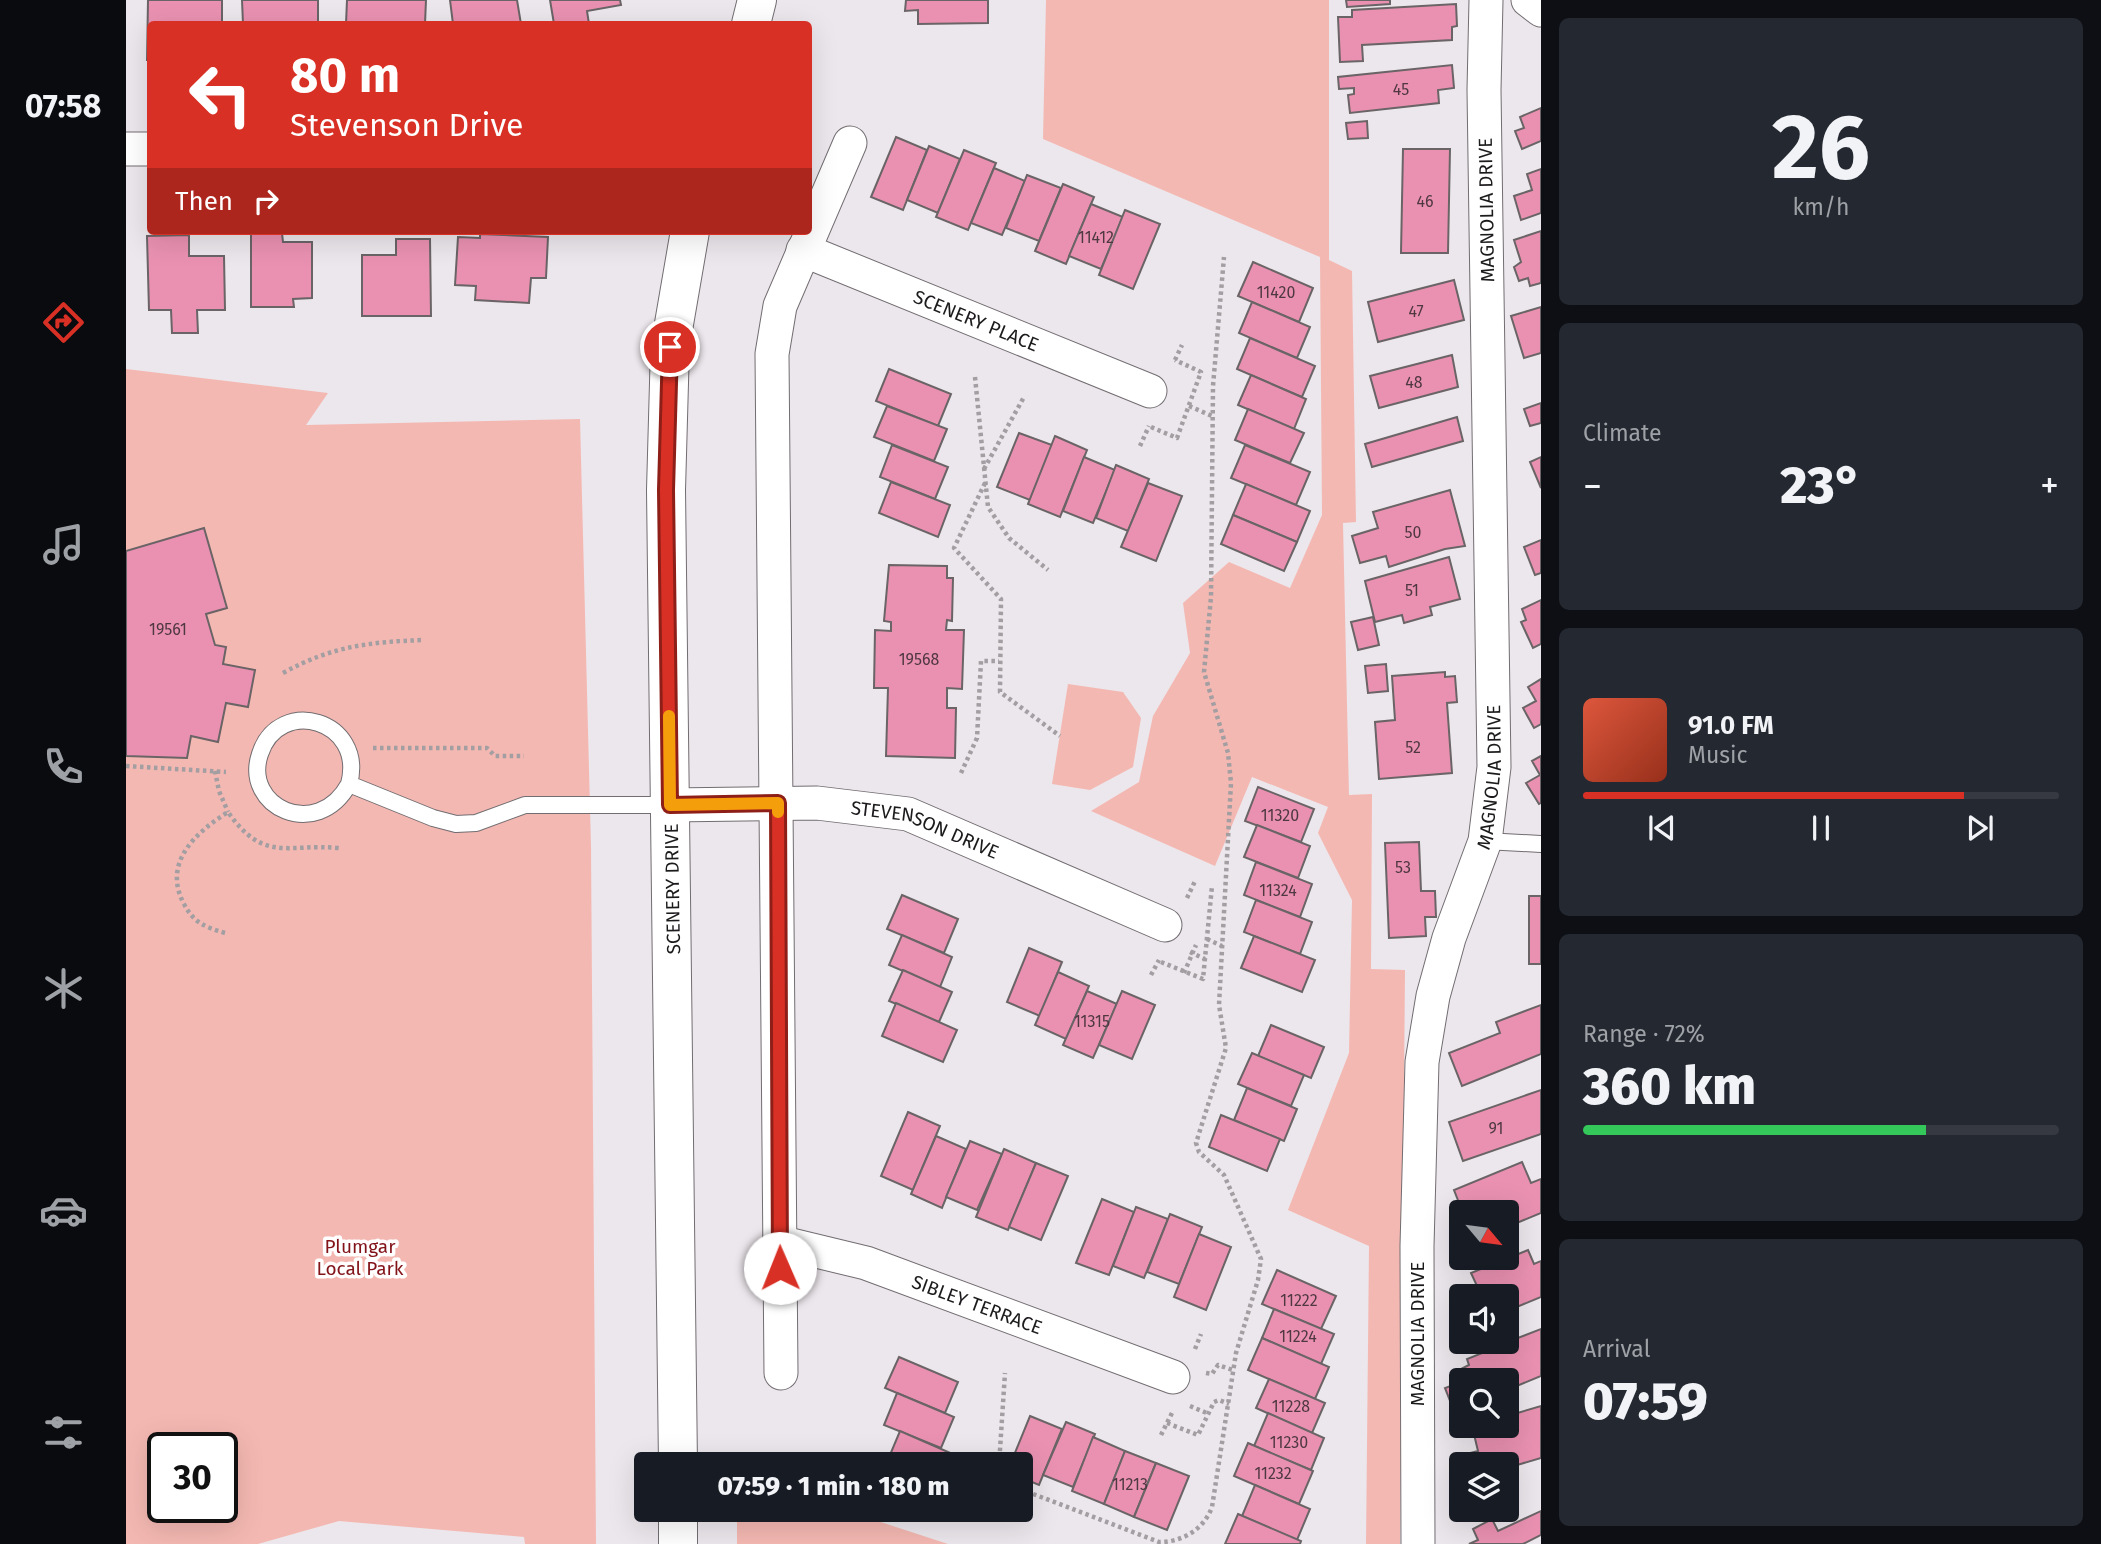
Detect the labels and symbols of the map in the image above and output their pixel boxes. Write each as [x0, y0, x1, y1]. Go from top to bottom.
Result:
house number: 45 [1393, 80, 1409, 99]
street label: MAGNOLIA DRIVE [1474, 137, 1499, 283]
house number: 46 [1416, 192, 1434, 211]
house number: 11412 [1078, 228, 1114, 247]
house number: 11420 [1257, 283, 1295, 302]
street label: SCENERY PLACE [910, 285, 1042, 357]
house number: 47 [1408, 302, 1424, 321]
pin [640, 317, 700, 377]
house number: 48 [1405, 373, 1423, 392]
house number: 50 [1405, 523, 1422, 542]
house number: 51 [1405, 581, 1419, 600]
house number: 19561 [149, 620, 187, 639]
house number: 19568 [899, 650, 940, 669]
street label: MAGNOLIA DRIVE [1472, 705, 1506, 853]
house number: 52 [1405, 738, 1421, 757]
street label: STEVENSON DRIVE [850, 796, 1002, 864]
house number: 11320 [1261, 806, 1299, 825]
street label: SCENERY DRIVE [660, 823, 685, 955]
house number: 53 [1395, 858, 1411, 877]
house number: 11324 [1259, 881, 1297, 900]
house number: 11315 [1074, 1012, 1110, 1031]
house number: 91 [1488, 1119, 1504, 1138]
north arrow [1449, 1200, 1519, 1270]
position arrow [743, 1231, 817, 1305]
park label: Plumgar Local Park [316, 1235, 404, 1280]
street label: MAGNOLIA DRIVE [1406, 1262, 1429, 1406]
street label: SIBLEY TERRACE [909, 1270, 1045, 1339]
house number: 11222 [1280, 1291, 1318, 1310]
house number: 11224 [1279, 1327, 1317, 1346]
house number: 11228 [1272, 1397, 1310, 1416]
speed limit sign: 30 [147, 1432, 238, 1523]
house number: 11230 [1270, 1433, 1308, 1452]
house number: 11232 [1254, 1464, 1292, 1483]
house number: 11213 [1112, 1475, 1148, 1494]

